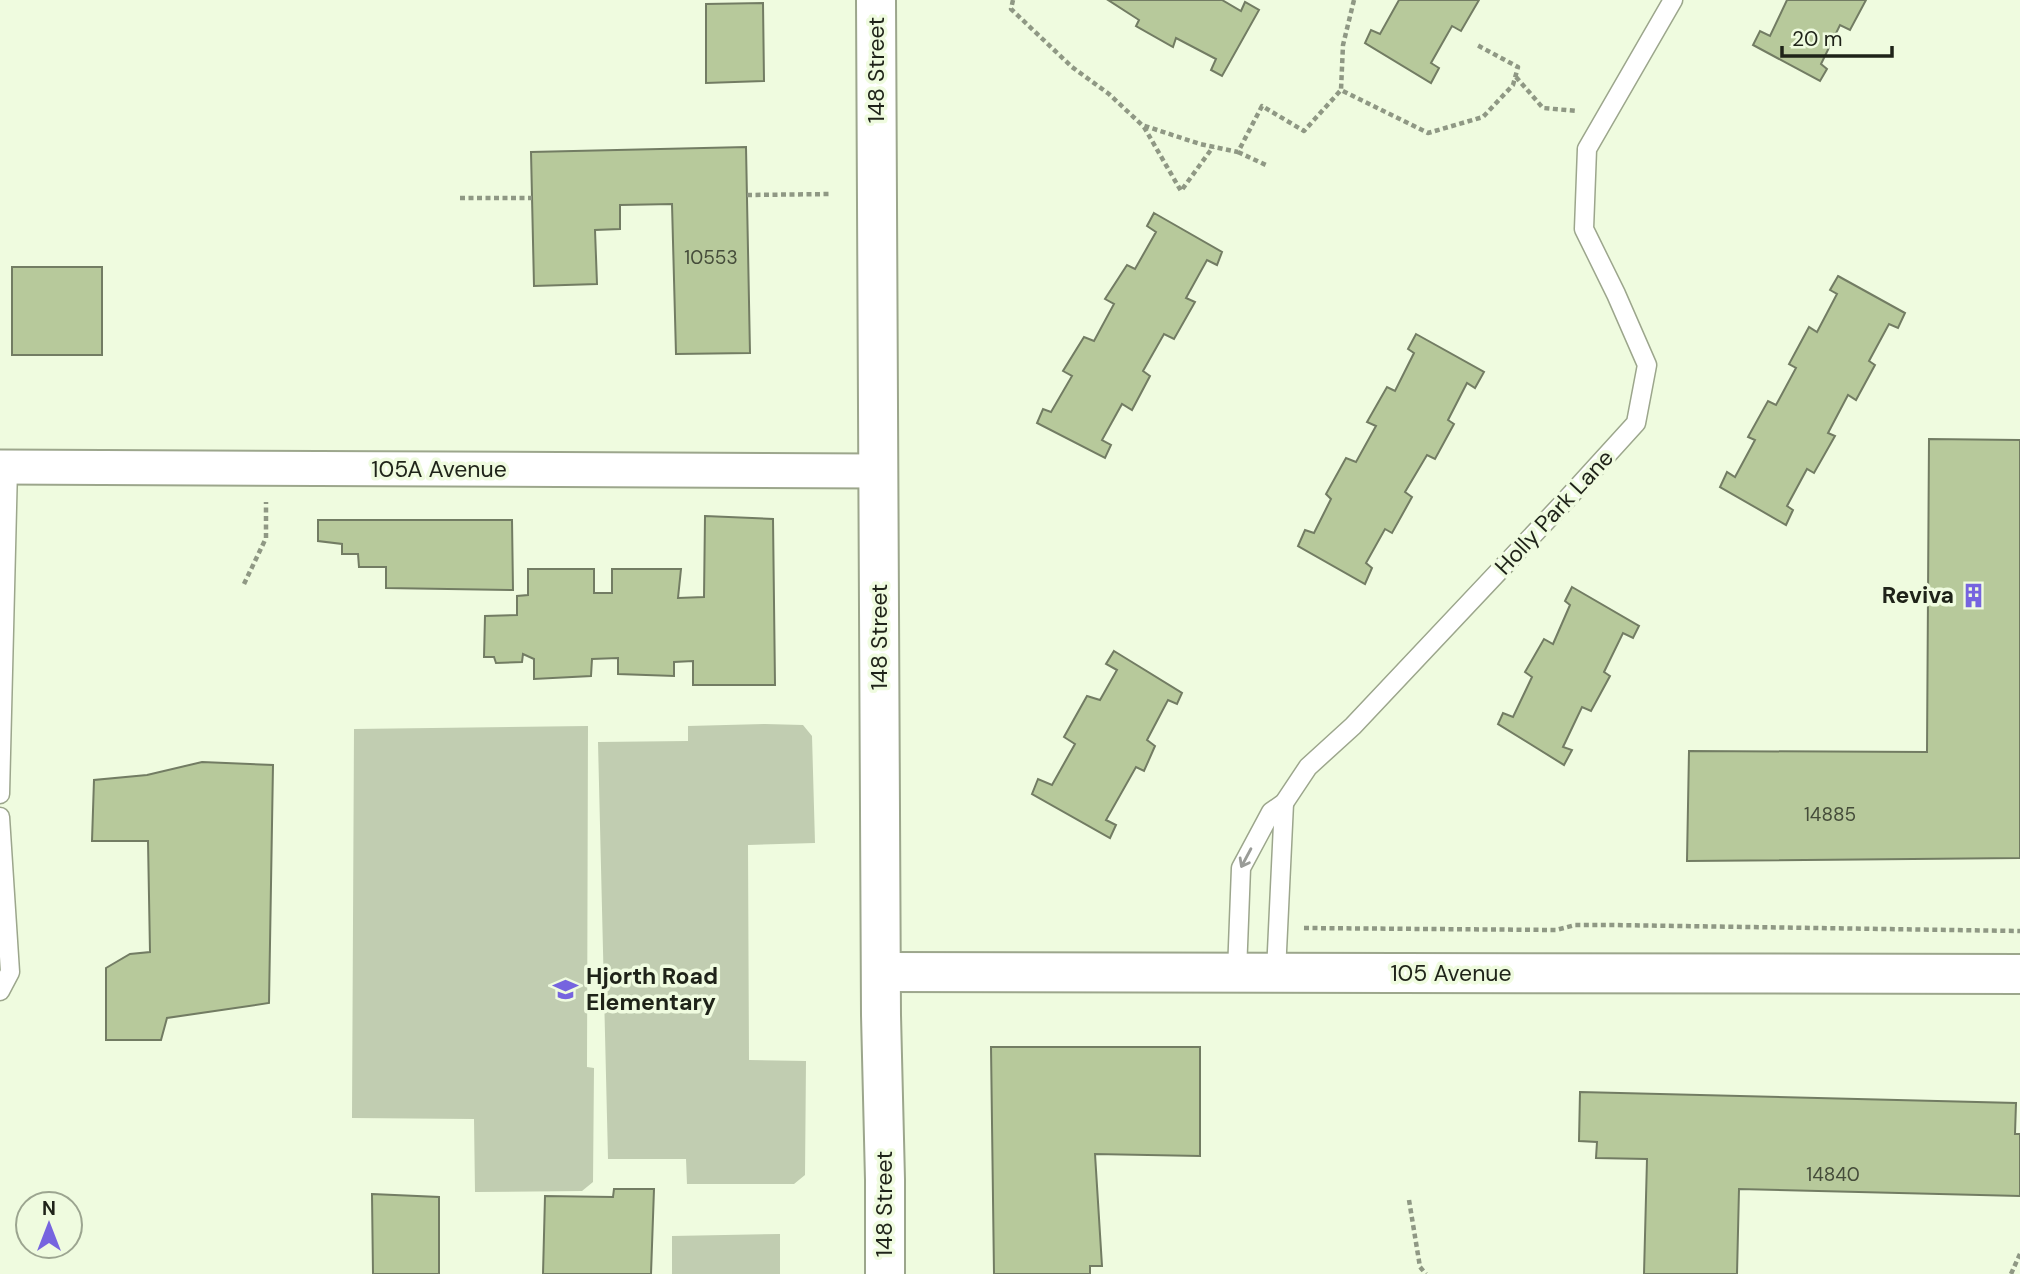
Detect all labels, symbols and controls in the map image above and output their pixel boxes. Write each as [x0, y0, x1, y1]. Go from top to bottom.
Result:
scale bar [1782, 14, 1892, 58]
street label: 148 Street [861, 17, 891, 123]
text: 20 m [1792, 25, 1843, 53]
house number: 10553 [684, 245, 738, 270]
street label: Holly Park Lane [1488, 443, 1620, 581]
street label: 105A Avenue [371, 454, 507, 484]
place label: Reviva [1882, 580, 1954, 610]
building icon: Reviva [1960, 581, 1988, 609]
street label: 148 Street [864, 584, 894, 690]
house number: 14885 [1804, 802, 1856, 827]
one-way arrow [1239, 847, 1253, 868]
street label: 105 Avenue [1390, 958, 1512, 988]
place label: Hjorth Road Elementary [586, 961, 718, 1017]
school or university icon: Hjorth Road Elementary [552, 975, 580, 1003]
street label: 148 Street [869, 1151, 899, 1257]
house number: 14840 [1806, 1162, 1860, 1187]
north arrow [14, 1190, 84, 1260]
text: N [42, 1196, 56, 1221]

